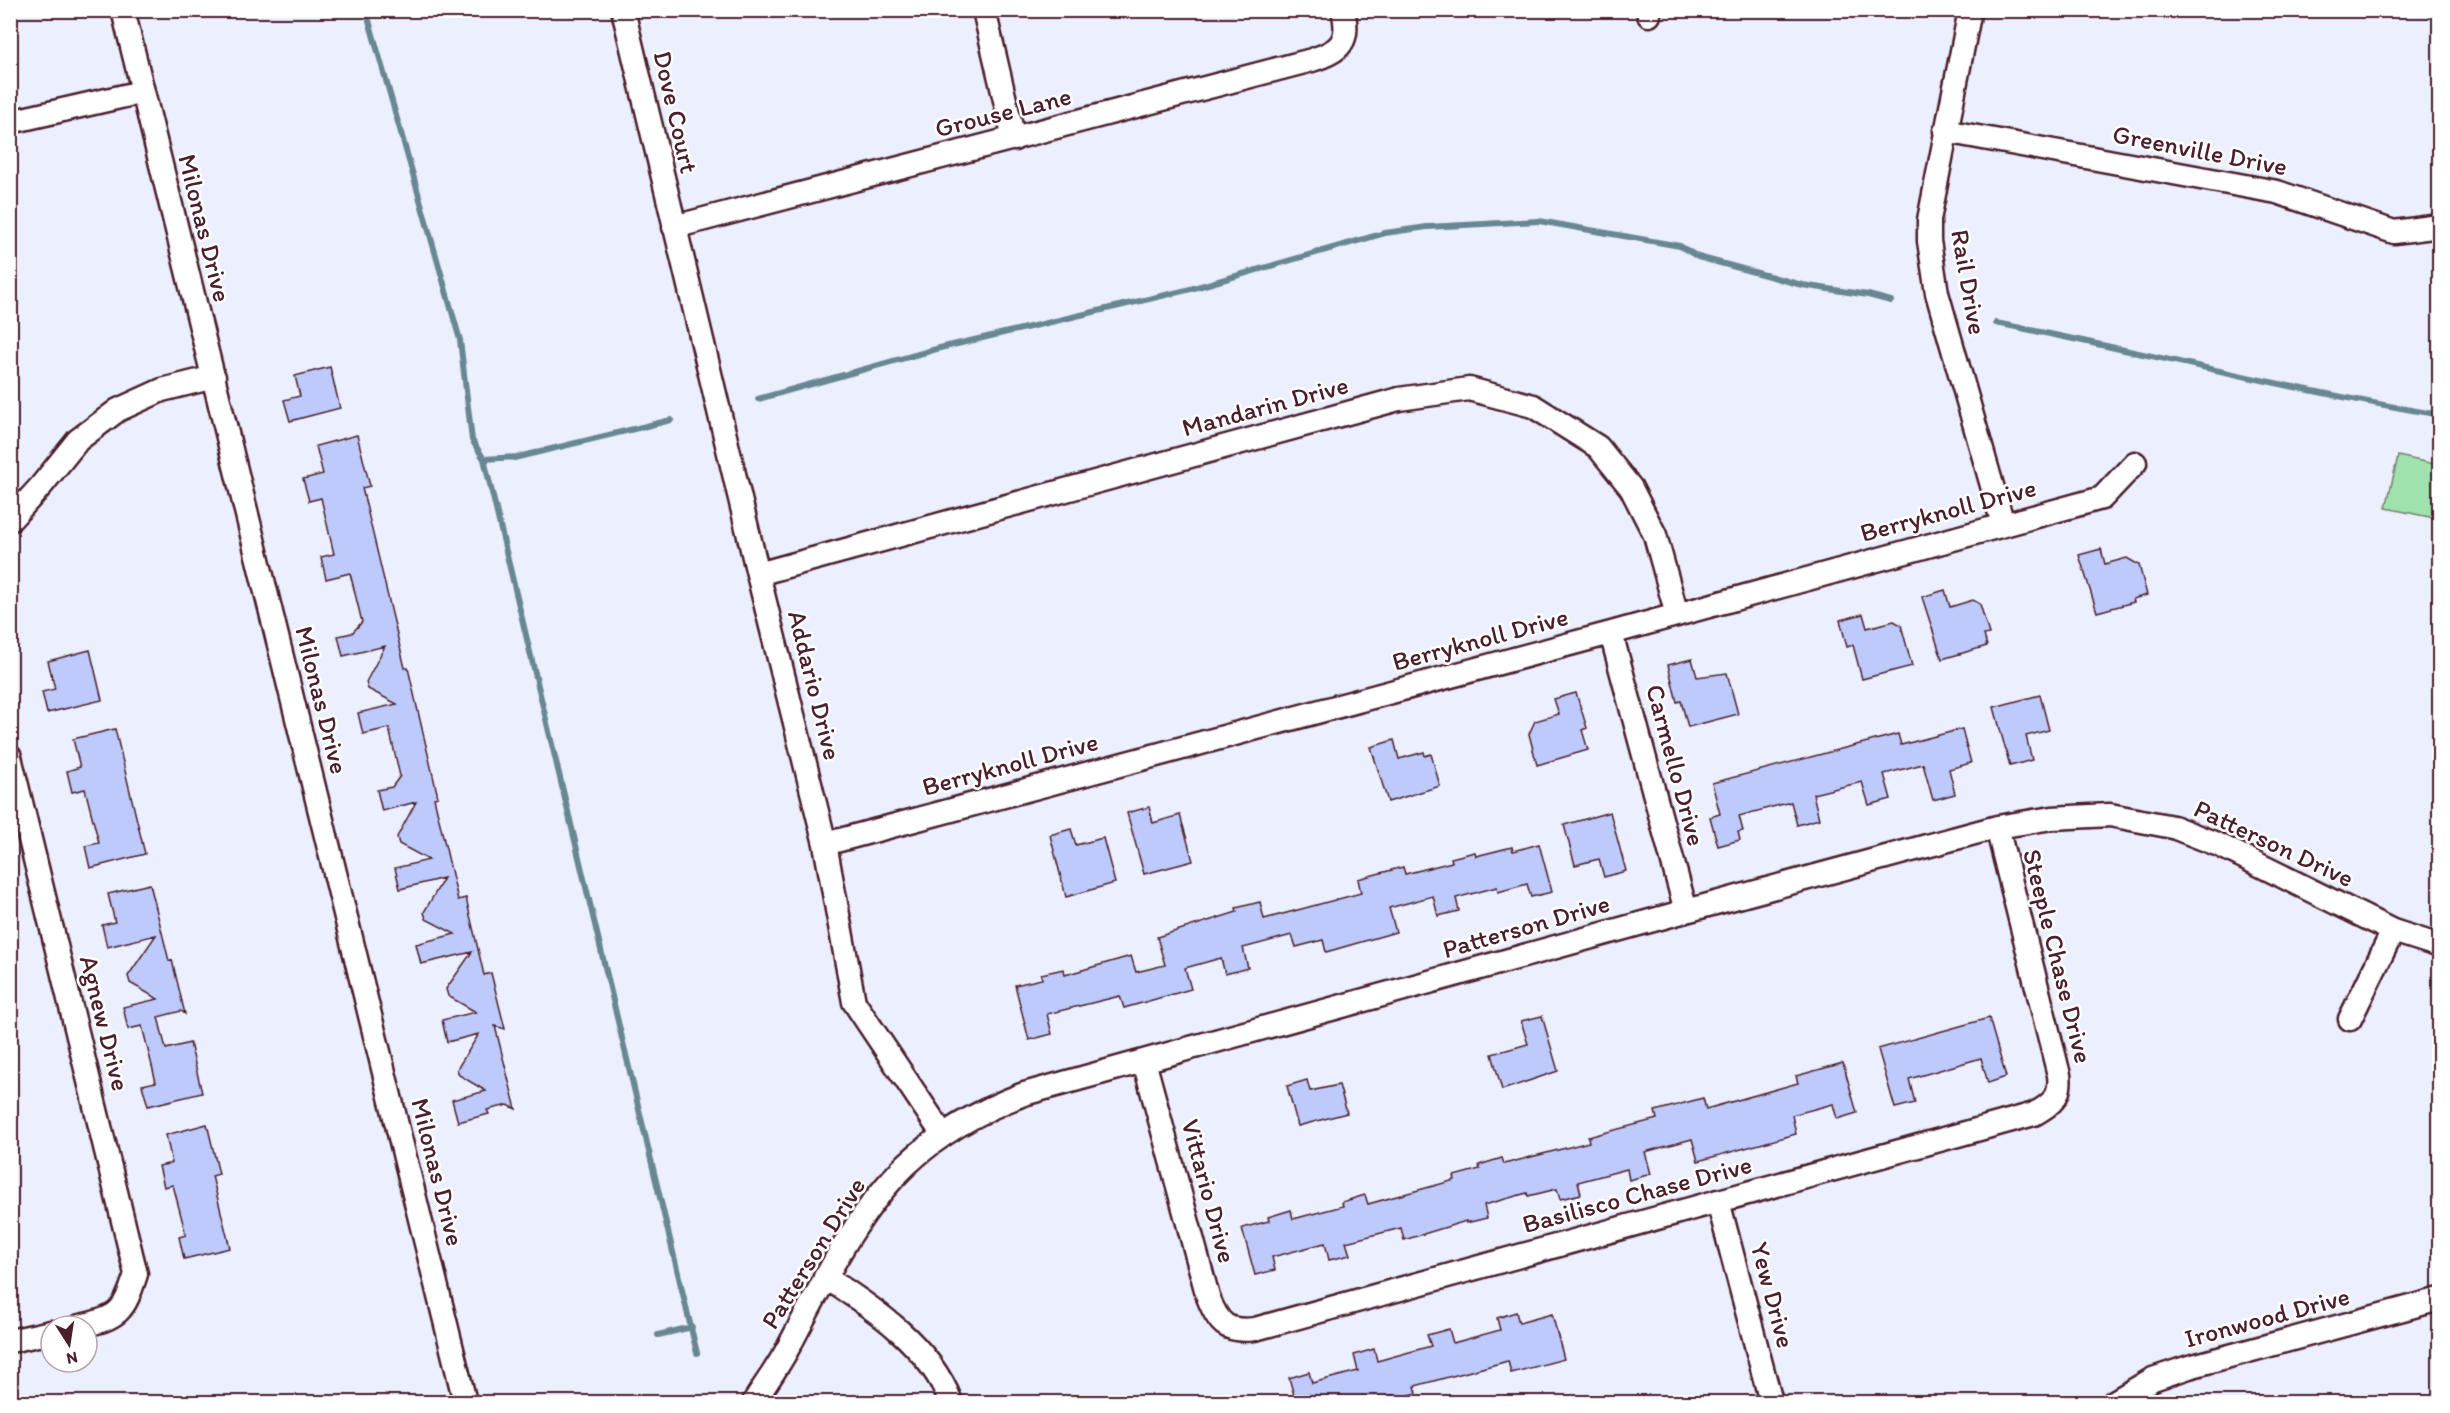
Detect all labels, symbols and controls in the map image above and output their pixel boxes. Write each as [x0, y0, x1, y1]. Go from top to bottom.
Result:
street label: Dove Court [646, 48, 706, 177]
street label: Grouse Lane [931, 80, 1075, 144]
street label: Greenville Drive [2110, 117, 2290, 183]
street label: Milonas Drive [171, 151, 239, 305]
street label: Rail Drive [1944, 227, 1994, 337]
street label: Mandarin Drive [1178, 368, 1352, 444]
street label: Berryknoll Drive [1857, 471, 2039, 549]
street label: Berryknoll Drive [1389, 600, 1571, 678]
street label: Addario Drive [781, 607, 849, 763]
street label: Milonas Drive [288, 623, 356, 777]
street label: Carmello Drive [1639, 681, 1713, 849]
street label: Berryknoll Drive [919, 725, 1101, 803]
street label: Patterson Drive [2189, 792, 2359, 894]
street label: Steeple Chase Drive [2016, 846, 2100, 1066]
street label: Patterson Drive [1439, 887, 1613, 965]
street label: Agnew Drive [73, 952, 137, 1094]
street label: Milonas Drive [404, 1095, 472, 1249]
street label: Vittario Drive [1174, 1116, 1244, 1266]
street label: Basilisco Chase Drive [1519, 1148, 1755, 1240]
street label: Patterson Drive [754, 1171, 872, 1335]
street label: Yew Drive [1744, 1239, 1802, 1351]
street label: Ironwood Drive [2181, 1280, 2353, 1354]
north arrow [39, 1314, 99, 1374]
text: N [65, 1348, 79, 1369]

